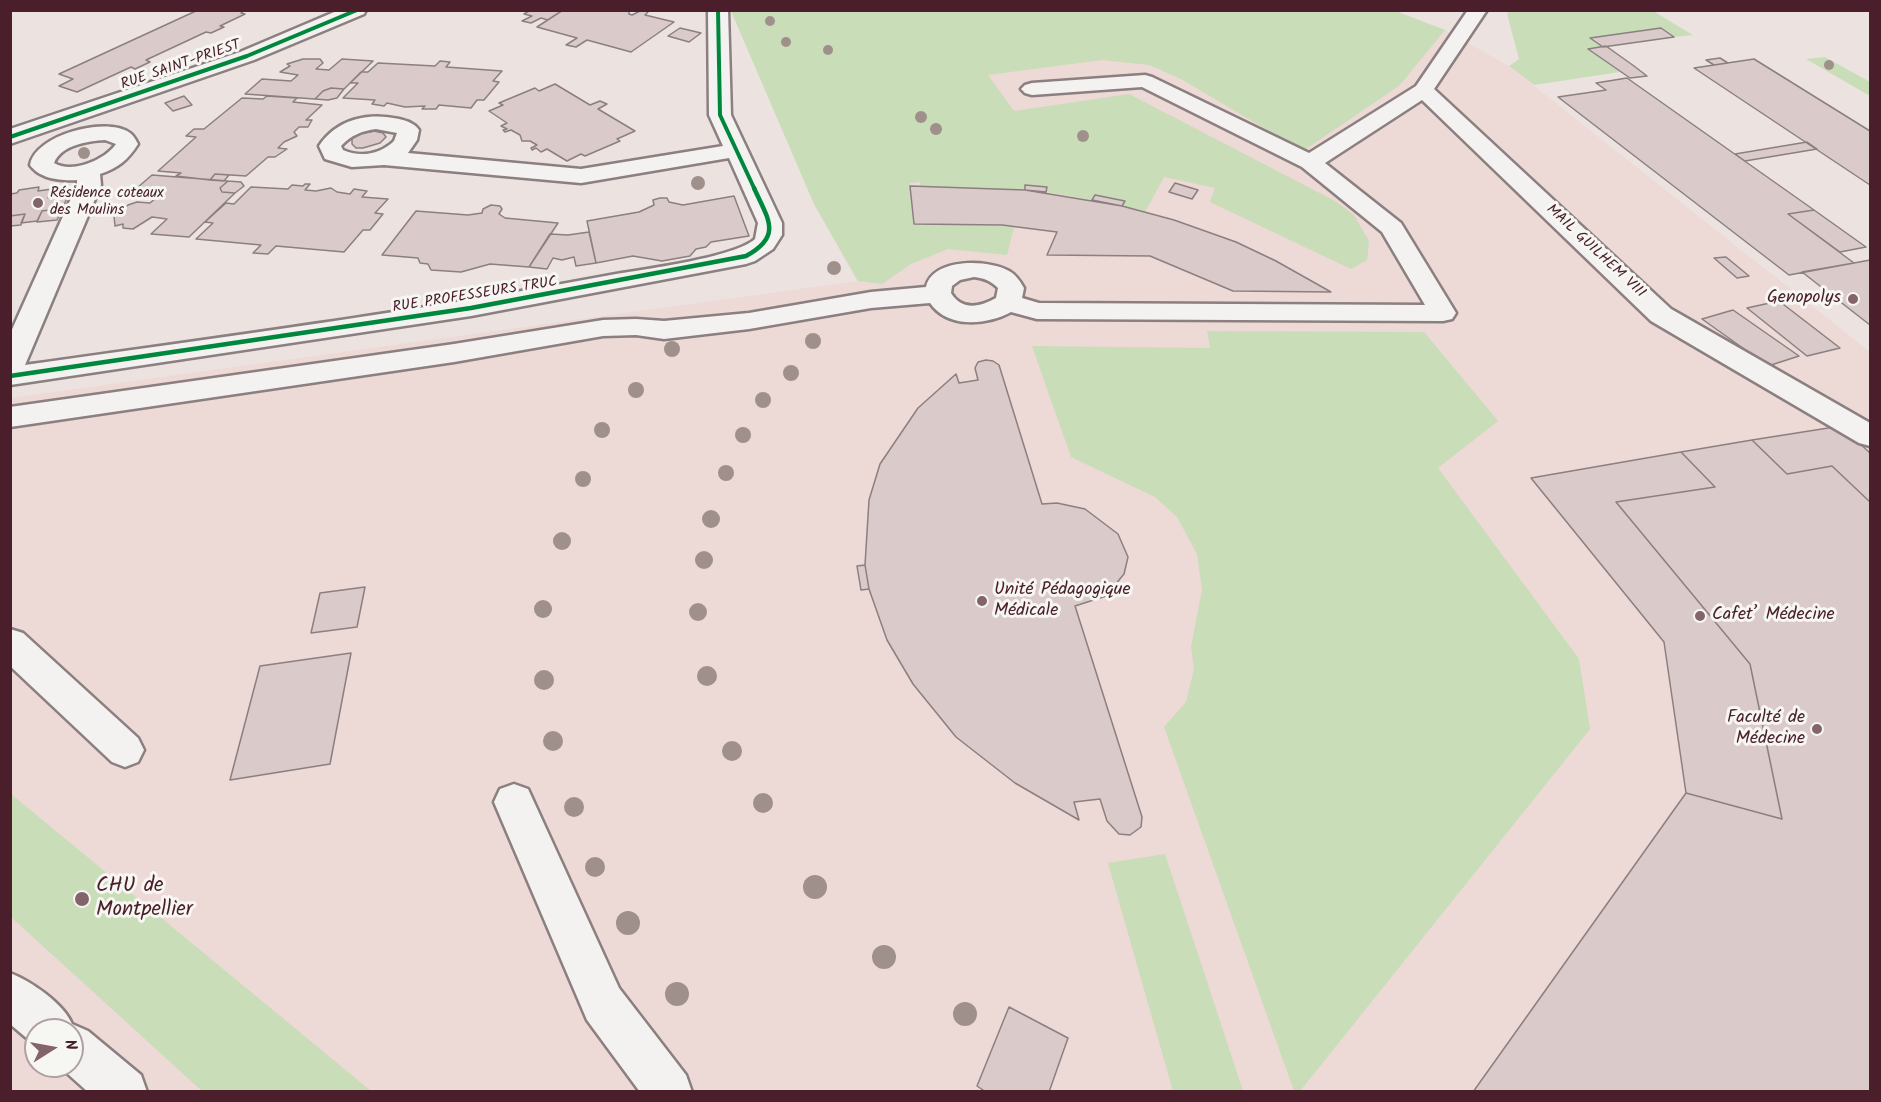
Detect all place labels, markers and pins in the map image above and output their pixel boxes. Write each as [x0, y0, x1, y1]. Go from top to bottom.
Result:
place label: Résidence coteaux des Moulins [50, 185, 164, 220]
marker: Résidence coteaux des Moulins [31, 196, 45, 210]
place label: Genopolys [1767, 288, 1841, 310]
marker: Genopolys [1846, 292, 1860, 306]
place label: Unité Pédagogique Médicale [994, 580, 1131, 622]
marker: Unité Pédagogique Médicale [975, 594, 989, 608]
place label: Cafet’ Médecine [1712, 605, 1835, 627]
marker: Cafet’ Médecine [1693, 609, 1707, 623]
place label: Faculté de Médecine [1727, 708, 1805, 750]
marker: Faculté de Médecine [1810, 722, 1824, 736]
place label: CHU de Montpellier [96, 874, 193, 924]
marker: CHU de Montpellier [73, 890, 91, 908]

